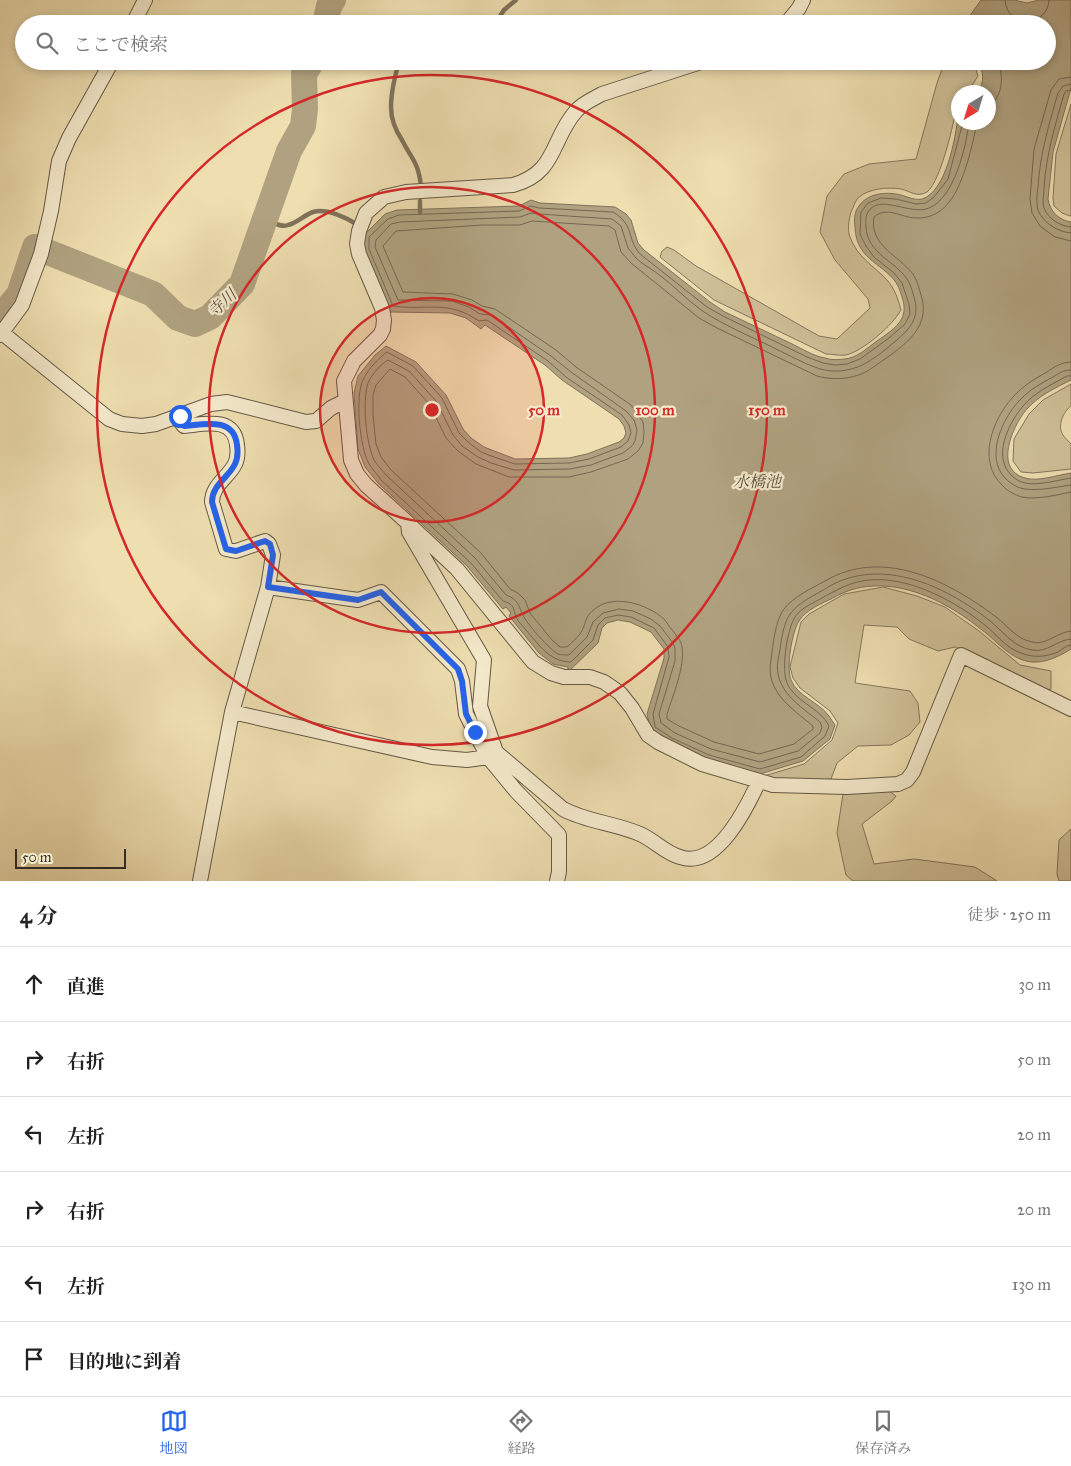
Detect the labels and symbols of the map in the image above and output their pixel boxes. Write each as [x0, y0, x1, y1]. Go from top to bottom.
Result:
north arrow [951, 85, 996, 130]
water label: 寺川 [204, 284, 242, 321]
centre of rings [423, 401, 441, 419]
text: 50 m [528, 401, 560, 419]
text: 100 m [635, 401, 675, 419]
text: 150 m [748, 401, 786, 419]
route start [169, 405, 192, 428]
water label: 水橋池 [733, 472, 783, 491]
route end [464, 721, 487, 744]
scale bar [15, 846, 126, 869]

